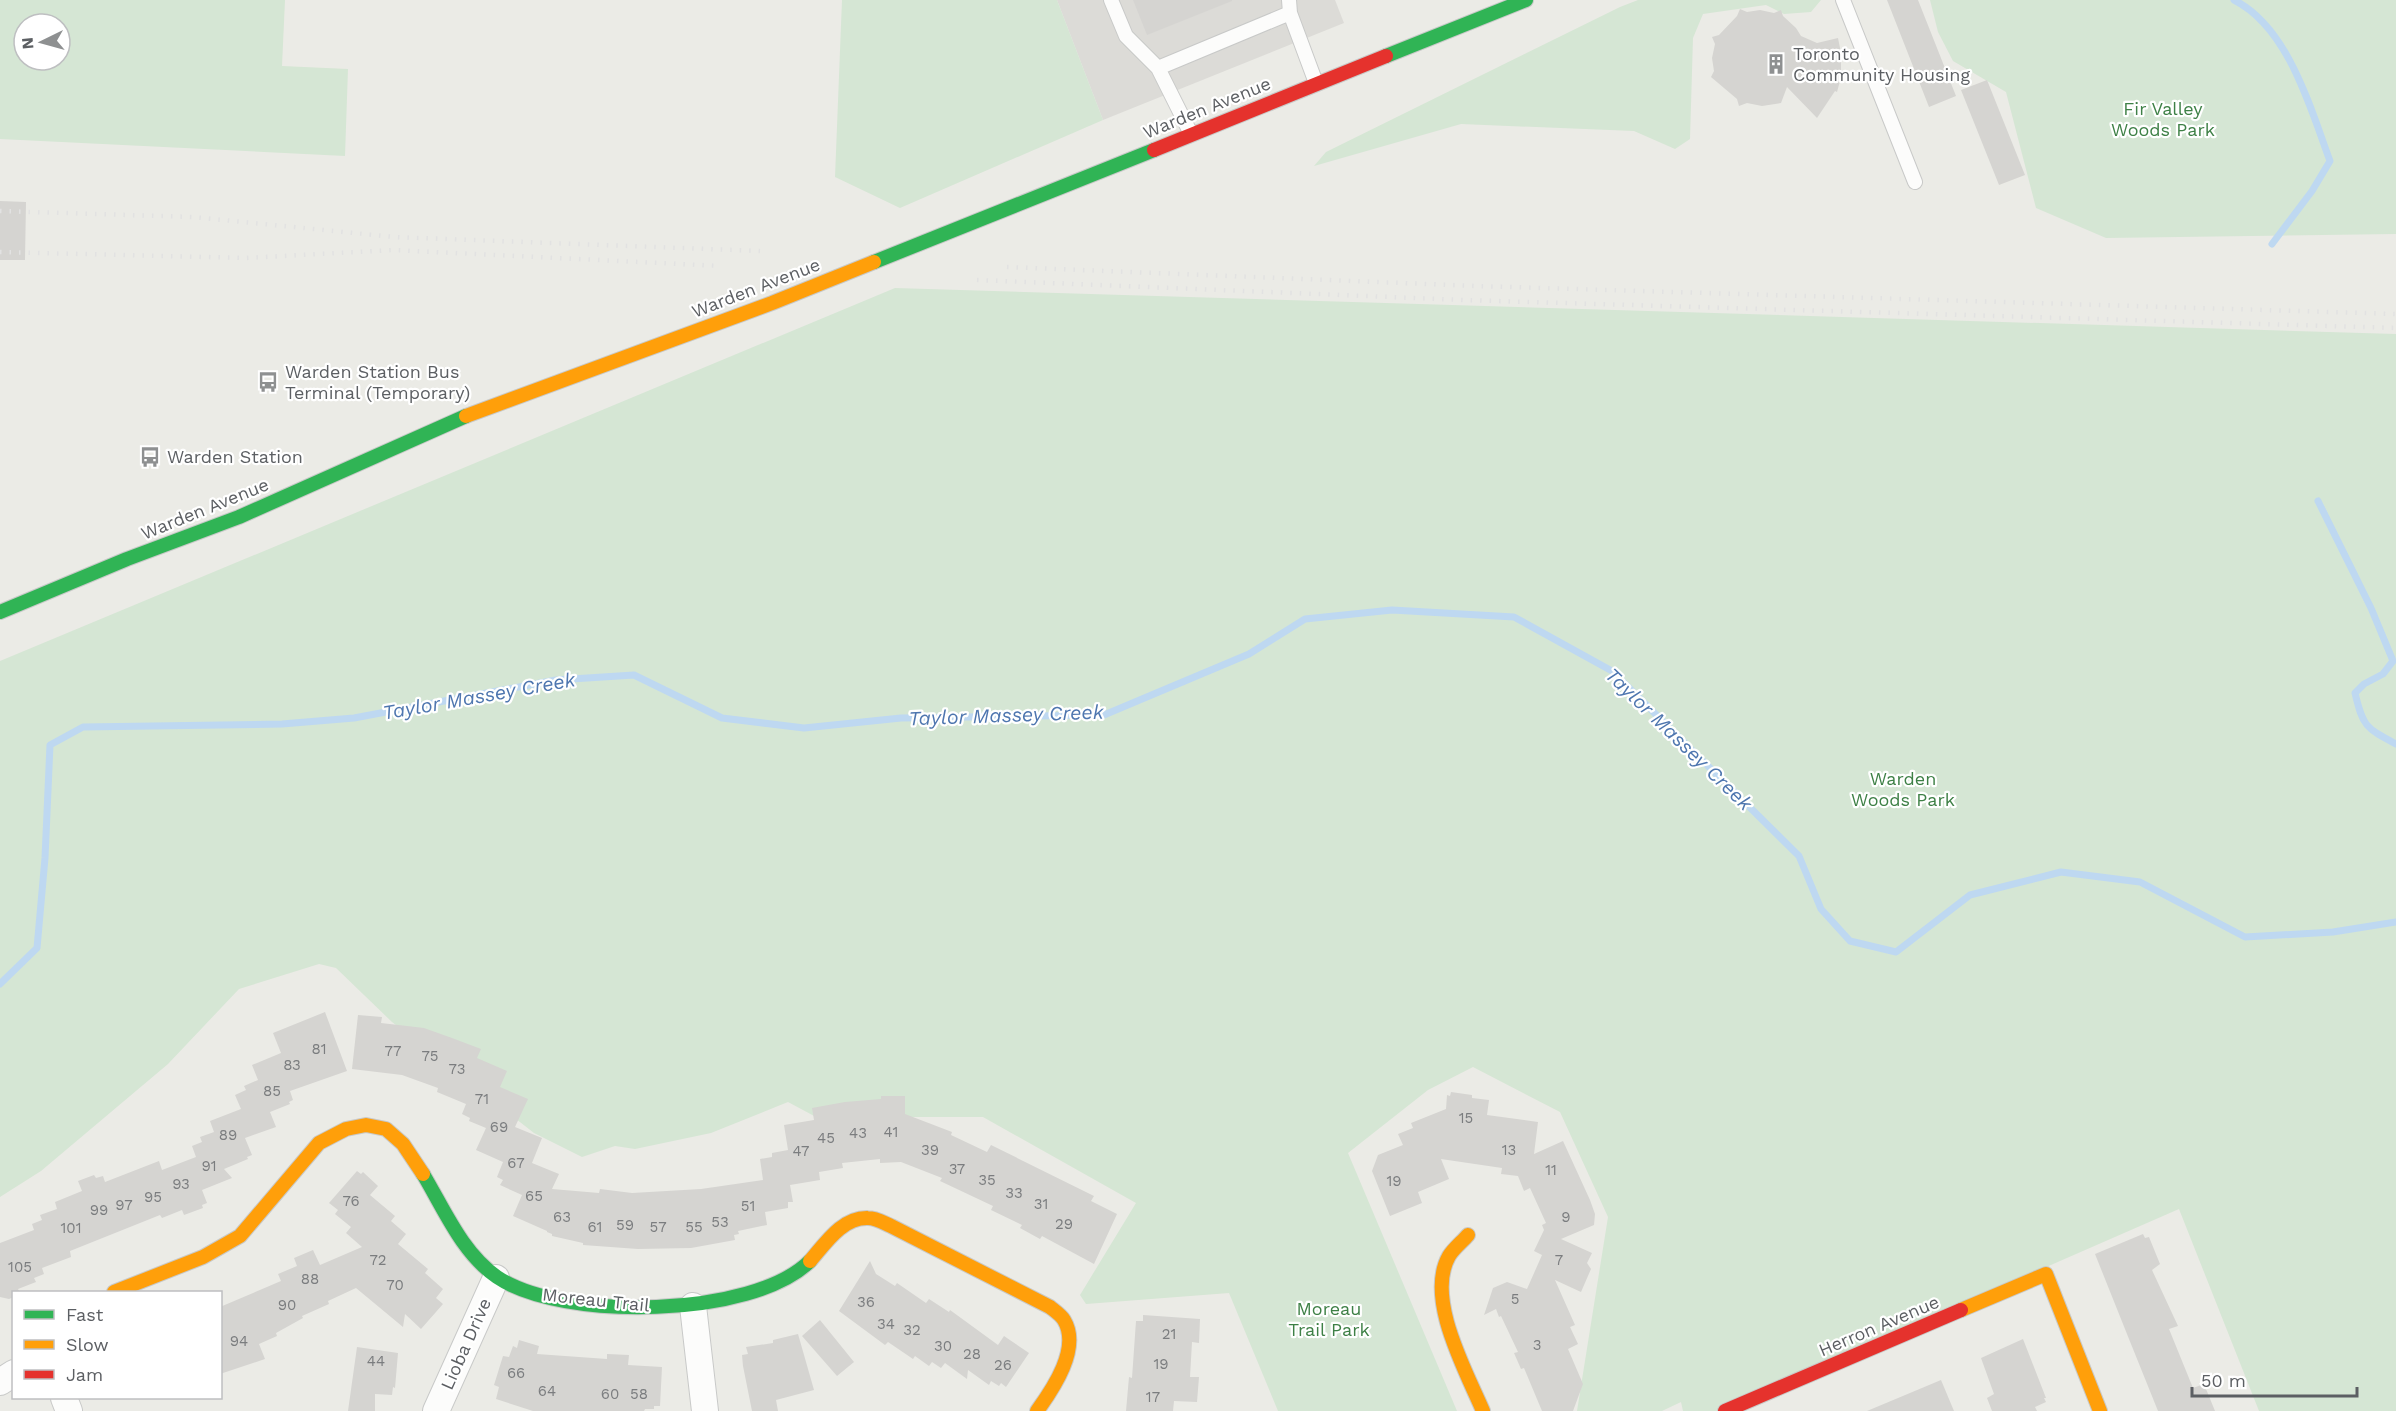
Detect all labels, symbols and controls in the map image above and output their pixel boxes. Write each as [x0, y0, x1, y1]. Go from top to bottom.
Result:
north arrow [12, 12, 72, 72]
text: N [18, 37, 38, 50]
place label: Toronto Community Housing [1793, 43, 1970, 85]
building icon: Toronto Community Housing [1764, 52, 1788, 76]
street label: Warden Avenue [1140, 72, 1274, 143]
park label: Fir Valley Woods Park [2111, 98, 2215, 140]
street label: Warden Avenue [689, 253, 823, 322]
place label: Warden Station Bus Terminal (Temporary) [285, 361, 470, 403]
bus stop icon: Warden Station Bus Terminal (Temporary) [256, 370, 280, 394]
bus stop icon: Warden Station [138, 445, 162, 469]
place label: Warden Station [167, 446, 303, 467]
street label: Warden Avenue [138, 473, 272, 544]
water label: Taylor Massey Creek [1600, 663, 1758, 816]
water label: Taylor Massey Creek [381, 667, 578, 725]
water label: Taylor Massey Creek [908, 700, 1105, 730]
park label: Warden Woods Park [1851, 768, 1955, 810]
house number: 81 [311, 1040, 327, 1058]
house number: 77 [385, 1042, 401, 1060]
house number: 75 [421, 1047, 439, 1065]
house number: 83 [283, 1056, 301, 1074]
house number: 73 [448, 1060, 466, 1078]
house number: 85 [263, 1082, 281, 1100]
house number: 71 [475, 1090, 489, 1108]
house number: 15 [1459, 1109, 1473, 1127]
house number: 69 [490, 1118, 508, 1136]
house number: 41 [884, 1123, 898, 1141]
house number: 43 [849, 1124, 867, 1142]
house number: 89 [219, 1126, 237, 1144]
house number: 45 [817, 1129, 835, 1147]
house number: 39 [921, 1141, 939, 1159]
house number: 13 [1502, 1141, 1516, 1159]
house number: 47 [793, 1142, 809, 1160]
house number: 67 [507, 1154, 525, 1172]
house number: 91 [201, 1157, 217, 1175]
house number: 37 [949, 1160, 965, 1178]
house number: 11 [1545, 1161, 1557, 1179]
house number: 35 [978, 1171, 996, 1189]
house number: 19 [1386, 1172, 1402, 1190]
house number: 93 [172, 1175, 190, 1193]
house number: 33 [1005, 1184, 1023, 1202]
house number: 65 [525, 1187, 543, 1205]
house number: 95 [144, 1188, 162, 1206]
house number: 76 [342, 1192, 360, 1210]
house number: 31 [1034, 1195, 1048, 1213]
house number: 97 [115, 1196, 133, 1214]
house number: 51 [741, 1197, 755, 1215]
house number: 99 [90, 1201, 108, 1219]
house number: 63 [553, 1208, 571, 1226]
house number: 9 [1561, 1208, 1571, 1226]
house number: 53 [711, 1213, 729, 1231]
house number: 29 [1055, 1215, 1073, 1233]
house number: 59 [616, 1216, 634, 1234]
house number: 61 [588, 1218, 602, 1236]
house number: 57 [649, 1218, 667, 1236]
house number: 55 [685, 1218, 703, 1236]
house number: 101 [60, 1219, 82, 1237]
house number: 72 [369, 1251, 387, 1269]
house number: 7 [1555, 1251, 1563, 1269]
house number: 105 [8, 1258, 32, 1276]
house number: 88 [301, 1270, 319, 1288]
house number: 70 [386, 1276, 404, 1294]
street label: Moreau Trail [541, 1283, 651, 1316]
house number: 5 [1511, 1290, 1519, 1308]
legend [12, 1291, 222, 1399]
street label: Herron Avenue [1815, 1291, 1942, 1360]
house number: 36 [857, 1293, 875, 1311]
street label: Lioba Drive [436, 1295, 495, 1393]
house number: 90 [278, 1296, 296, 1314]
park label: Moreau Trail Park [1288, 1298, 1370, 1340]
text: Fast [66, 1304, 104, 1325]
house number: 34 [877, 1315, 895, 1333]
house number: 32 [903, 1321, 921, 1339]
house number: 21 [1162, 1325, 1176, 1343]
house number: 94 [230, 1332, 248, 1350]
text: Slow [66, 1334, 109, 1355]
house number: 3 [1533, 1336, 1541, 1354]
house number: 30 [934, 1337, 952, 1355]
house number: 28 [963, 1345, 981, 1363]
house number: 44 [367, 1352, 385, 1370]
house number: 19 [1153, 1355, 1169, 1373]
house number: 26 [994, 1356, 1012, 1374]
scale bar [2192, 1360, 2357, 1398]
text: Jam [66, 1364, 103, 1385]
house number: 66 [507, 1364, 525, 1382]
text: 50 m [2201, 1370, 2246, 1391]
house number: 64 [538, 1382, 556, 1400]
house number: 60 [601, 1385, 619, 1403]
house number: 58 [630, 1385, 648, 1403]
house number: 17 [1146, 1388, 1160, 1406]

